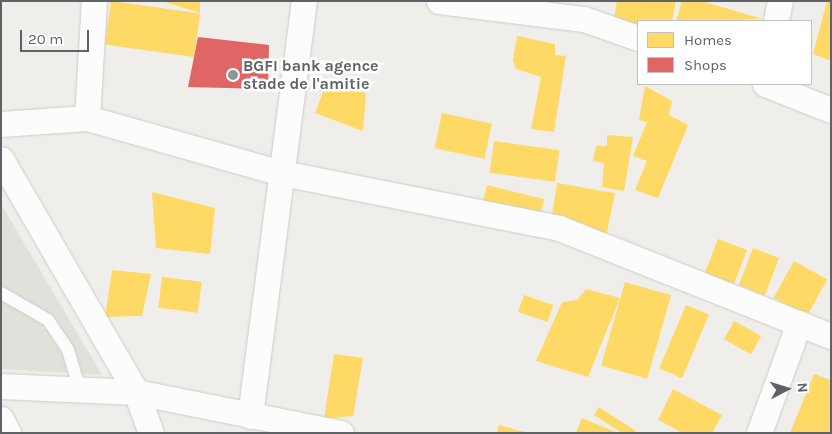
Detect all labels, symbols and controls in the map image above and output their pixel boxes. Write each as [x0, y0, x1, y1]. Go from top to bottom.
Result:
scale bar [22, 20, 91, 52]
legend [637, 20, 812, 85]
text: 20 m [28, 30, 63, 48]
text: Homes [684, 31, 732, 49]
place label: BGFI bank agence stade de l'amitie [243, 56, 379, 94]
text: Shops [684, 56, 727, 74]
marker: BGFI bank agence stade de l'amitie [227, 69, 239, 81]
north arrow [762, 364, 812, 414]
text: N [794, 382, 811, 393]

